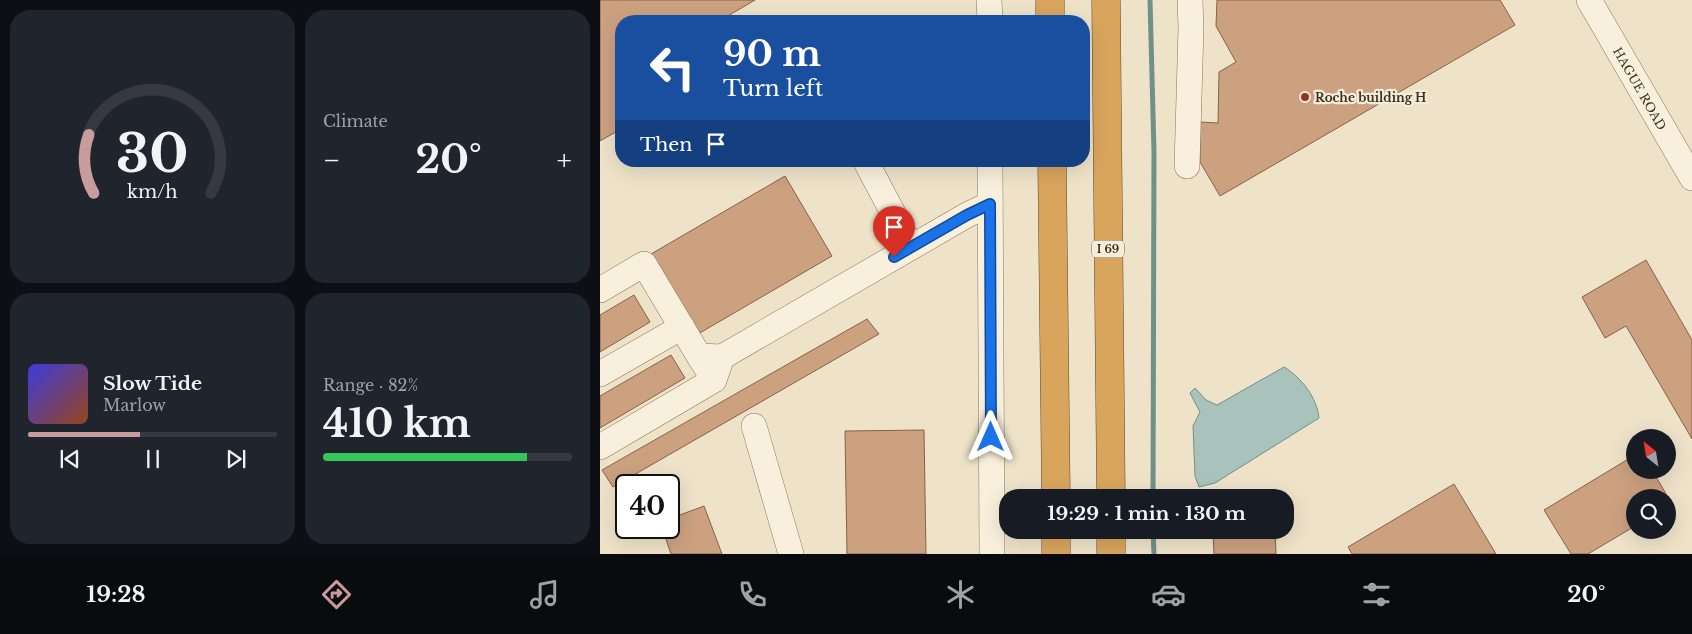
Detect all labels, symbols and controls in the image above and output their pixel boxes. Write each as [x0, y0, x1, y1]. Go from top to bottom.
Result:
text: 90 m [723, 32, 821, 75]
icon: left [640, 35, 705, 100]
street label: HAGUE ROAD [1610, 44, 1670, 132]
text: Turn left [723, 75, 823, 102]
place label: Roche building H [1315, 90, 1426, 105]
marker: Roche building H [1299, 91, 1311, 103]
text: Climate [323, 111, 388, 131]
text: 30 [116, 122, 189, 186]
icon: arrive [702, 130, 730, 158]
text: Then [640, 133, 692, 156]
text: 20° [416, 136, 482, 183]
text: − [323, 143, 341, 178]
text: + [557, 143, 572, 178]
text: km/h [127, 181, 178, 203]
pin [873, 206, 915, 257]
icon: arrive [880, 213, 908, 241]
road number: I 69 [1092, 240, 1124, 258]
text: Slow Tide [103, 372, 202, 395]
text: Range · 82% [323, 375, 418, 395]
text: Marlow [103, 395, 166, 415]
text: 410 km [323, 400, 471, 447]
position arrow [964, 410, 1016, 462]
north arrow [1626, 429, 1676, 479]
map controls [1626, 429, 1676, 539]
icon: previous [56, 445, 84, 473]
icon: pause [139, 445, 167, 473]
icon: next [222, 445, 250, 473]
speed limit sign: 40 [615, 474, 680, 539]
button: search [1626, 489, 1676, 539]
text: 19:29 · 1 min · 130 m [1047, 502, 1246, 525]
icon: directions [319, 577, 354, 612]
icon: music [527, 577, 562, 612]
icon: phone [735, 577, 770, 612]
icon: climate [943, 577, 978, 612]
icon: car [1151, 577, 1186, 612]
icon: filters [1359, 577, 1394, 612]
text: 19:28 [87, 581, 146, 608]
text: 20° [1567, 581, 1605, 608]

